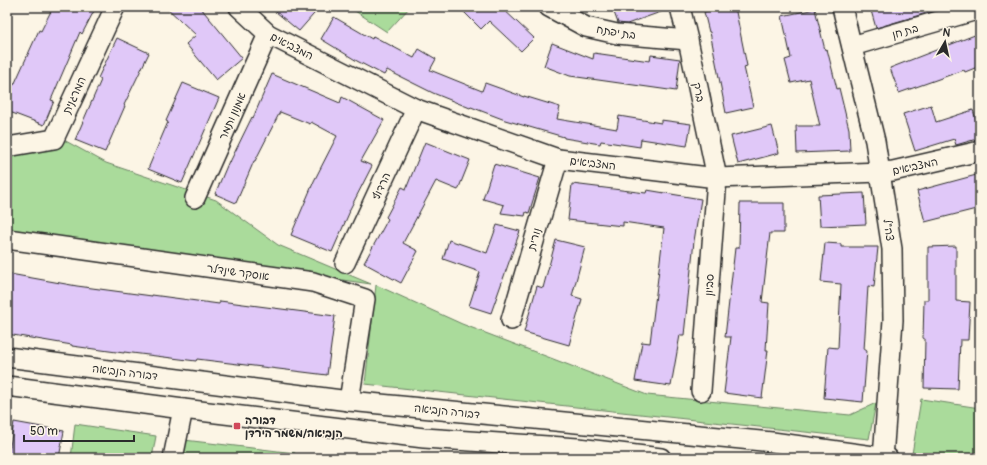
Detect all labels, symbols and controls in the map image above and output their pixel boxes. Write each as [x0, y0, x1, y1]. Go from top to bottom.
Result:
street label: בת חן [891, 22, 920, 41]
north arrow [925, 22, 965, 62]
street label: בת יפתח [595, 23, 637, 42]
text: N [942, 26, 952, 40]
street label: המצביאים [268, 30, 315, 63]
street label: המרגנית [60, 74, 89, 116]
street label: ברק [690, 81, 707, 103]
street label: אמנון ותמר [216, 90, 249, 142]
street label: המצביאים [569, 154, 617, 173]
street label: המצביאים [891, 155, 939, 178]
street label: הרדוף [369, 170, 393, 202]
street label: צה"ל [881, 218, 896, 242]
street label: נורית [525, 226, 544, 253]
street label: אוסקר שינדלר [206, 262, 270, 283]
street label: סביון [702, 274, 717, 297]
street label: דבורה הנביאה [91, 362, 159, 383]
street label: דבורה הנביאה [413, 402, 480, 421]
place label: דבורה הנביאה/משמר הירדן [245, 414, 343, 440]
scale bar [24, 417, 134, 443]
marker: דבורה הנביאה/משמר הירדן [232, 421, 242, 431]
text: 50 m [30, 424, 58, 439]

